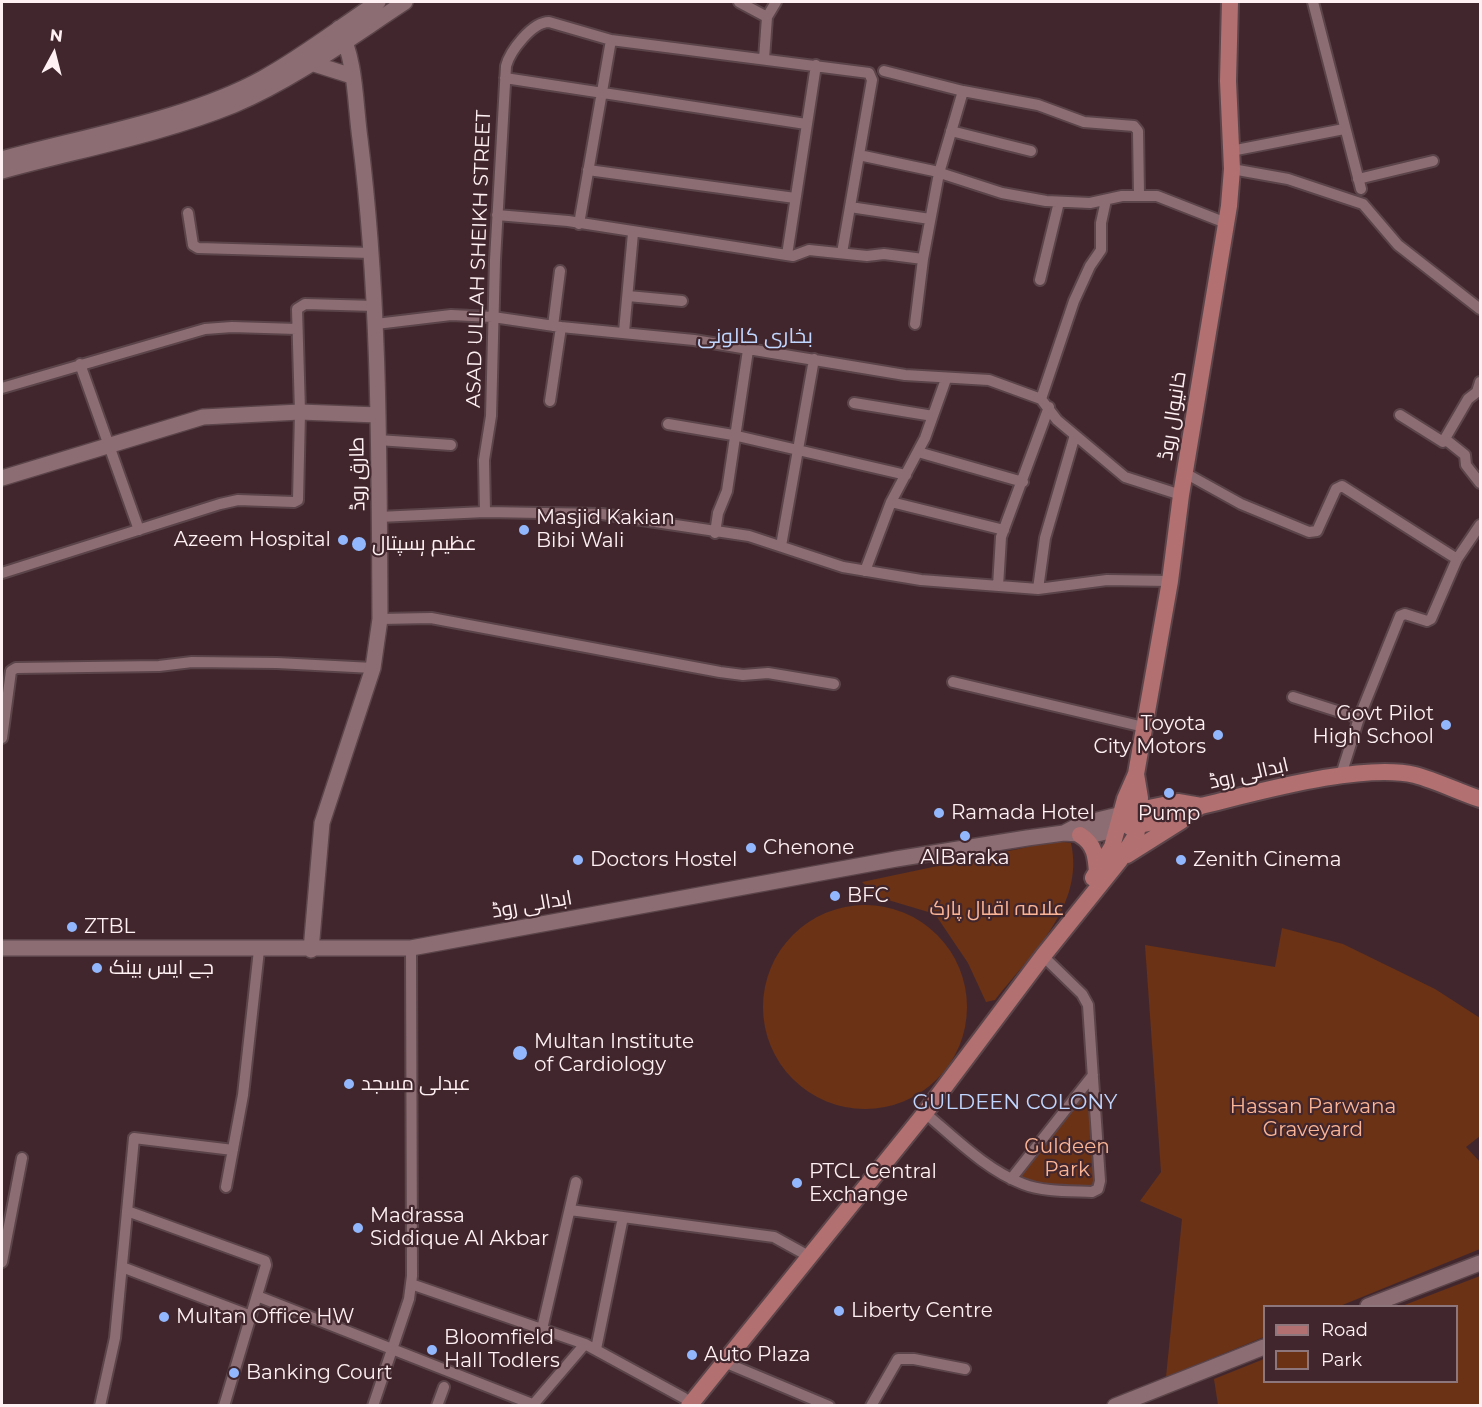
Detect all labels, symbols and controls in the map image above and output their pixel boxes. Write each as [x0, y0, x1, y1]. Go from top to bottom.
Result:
north arrow [24, 24, 84, 84]
text: N [49, 25, 64, 46]
street label: ASAD ULLAH SHEIKH STREET [462, 110, 496, 408]
district label: بخاری کالونی [697, 324, 813, 350]
street label: خانیوال روڈ [1154, 370, 1192, 462]
street label: طارق روڈ [345, 437, 371, 511]
place label: Masjid Kakian Bibi Wali [536, 506, 675, 553]
marker: Masjid Kakian Bibi Wali [517, 523, 531, 537]
place label: Azeem Hospital [174, 528, 331, 552]
place label: عظیم ہسپتال [372, 532, 477, 556]
marker: Azeem Hospital [336, 533, 350, 547]
marker: عظیم ہسپتال [350, 535, 368, 553]
place label: Govt Pilot High School [1313, 702, 1434, 749]
place label: Toyota City Motors [1093, 712, 1206, 759]
marker: Govt Pilot High School [1439, 718, 1453, 732]
marker: Toyota City Motors [1211, 728, 1225, 742]
street label: ابدالی روڈ [1207, 753, 1291, 795]
marker: Pump [1162, 786, 1176, 800]
place label: Ramada Hotel [951, 801, 1095, 825]
place label: Pump [1138, 802, 1200, 826]
marker: Ramada Hotel [932, 806, 946, 820]
marker: AlBaraka [958, 829, 972, 843]
place label: Chenone [763, 836, 854, 860]
marker: Chenone [744, 841, 758, 855]
place label: AlBaraka [920, 846, 1010, 870]
place label: Doctors Hostel [590, 848, 737, 872]
place label: Zenith Cinema [1193, 848, 1342, 872]
marker: Doctors Hostel [571, 853, 585, 867]
marker: Zenith Cinema [1174, 853, 1188, 867]
place label: BFC [847, 884, 889, 908]
street label: ابدالی روڈ [490, 886, 574, 924]
marker: BFC [828, 889, 842, 903]
park label: علامہ اقبال پارک [930, 897, 1064, 921]
place label: ZTBL [84, 915, 135, 939]
marker: ZTBL [65, 920, 79, 934]
place label: جے ایس بینک [109, 956, 214, 980]
marker: جے ایس بینک [90, 961, 104, 975]
place label: Multan Institute of Cardiology [534, 1030, 694, 1077]
marker: Multan Institute of Cardiology [511, 1044, 529, 1062]
place label: عبدلی مسجد [361, 1072, 471, 1096]
marker: عبدلی مسجد [342, 1077, 356, 1091]
district label: GULDEEN COLONY [902, 1090, 1128, 1116]
park label: Hassan Parwana Graveyard [1230, 1095, 1396, 1142]
park label: Guldeen Park [1024, 1135, 1110, 1182]
place label: PTCL Central Exchange [809, 1160, 937, 1207]
marker: PTCL Central Exchange [790, 1176, 804, 1190]
place label: Madrassa Siddique Al Akbar [370, 1204, 549, 1251]
marker: Madrassa Siddique Al Akbar [351, 1221, 365, 1235]
place label: Liberty Centre [851, 1299, 993, 1323]
marker: Liberty Centre [832, 1304, 846, 1318]
place label: Multan Office HW [176, 1305, 354, 1329]
legend [1263, 1305, 1458, 1383]
marker: Multan Office HW [157, 1310, 171, 1324]
text: Road [1321, 1319, 1368, 1341]
place label: Bloomfield Hall Todlers [444, 1326, 560, 1373]
marker: Bloomfield Hall Todlers [425, 1343, 439, 1357]
place label: Auto Plaza [704, 1343, 811, 1367]
marker: Auto Plaza [685, 1348, 699, 1362]
text: Park [1321, 1349, 1362, 1371]
place label: Banking Court [246, 1361, 392, 1385]
marker: Banking Court [227, 1366, 241, 1380]

